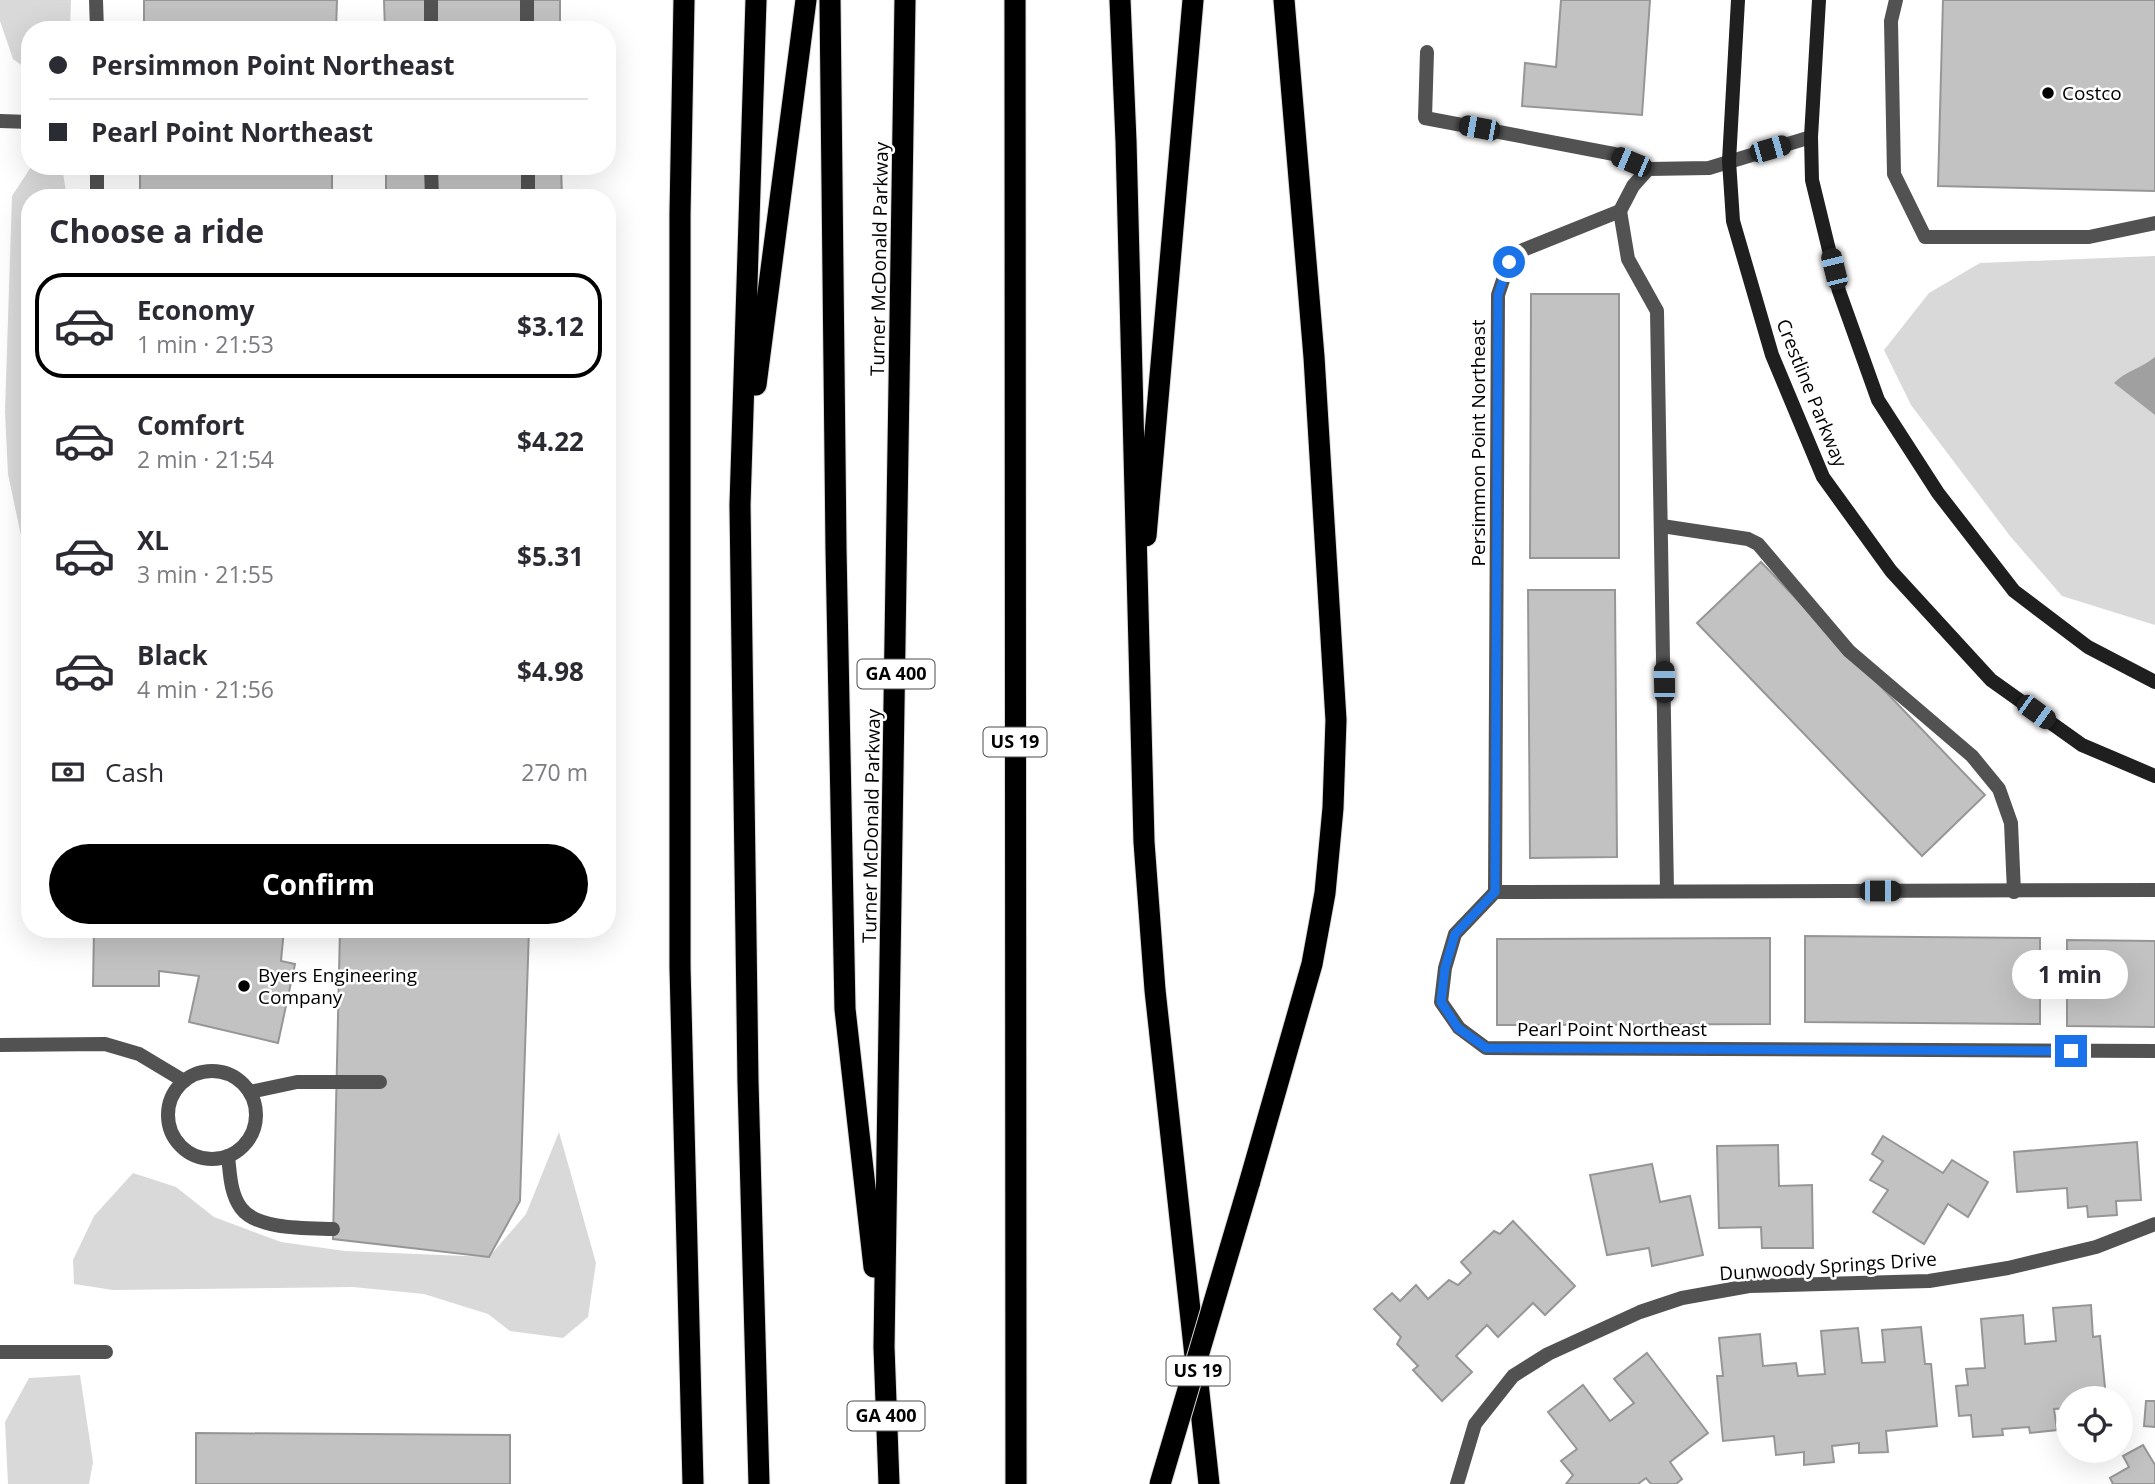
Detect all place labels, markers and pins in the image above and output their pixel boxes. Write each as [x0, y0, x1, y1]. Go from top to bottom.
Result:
place label: Costco [2062, 80, 2122, 106]
marker: Costco [2040, 85, 2056, 101]
place label: Byers Engineering Company [258, 962, 417, 1010]
marker: Byers Engineering Company [236, 978, 252, 994]

